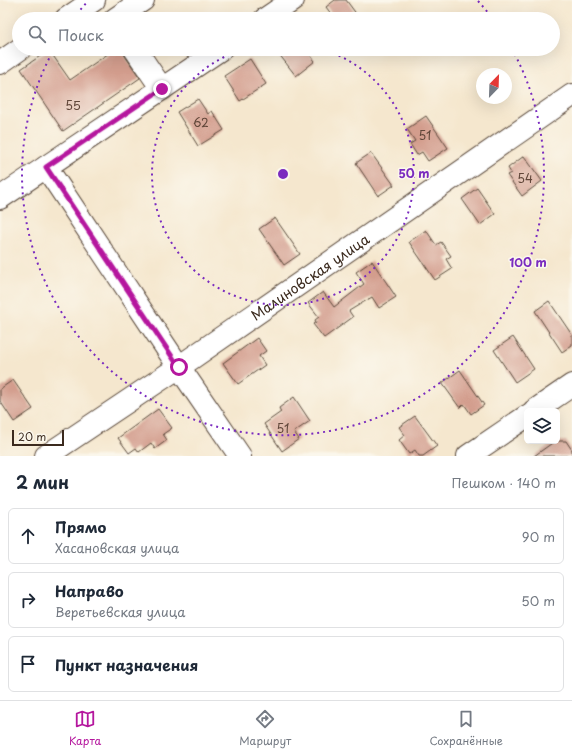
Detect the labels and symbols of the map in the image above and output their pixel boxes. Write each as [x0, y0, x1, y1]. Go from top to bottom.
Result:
north arrow [476, 68, 512, 104]
route end [153, 80, 171, 98]
house number: 55 [65, 96, 81, 114]
house number: 62 [193, 113, 209, 131]
house number: 51 [419, 126, 431, 144]
text: 50 m [398, 164, 430, 182]
centre of rings [276, 167, 290, 181]
house number: 54 [517, 169, 533, 187]
street label: Малиновская улица [246, 228, 373, 325]
text: 100 m [509, 253, 547, 271]
route start [170, 358, 188, 376]
house number: 51 [277, 419, 289, 437]
scale bar [12, 428, 64, 447]

